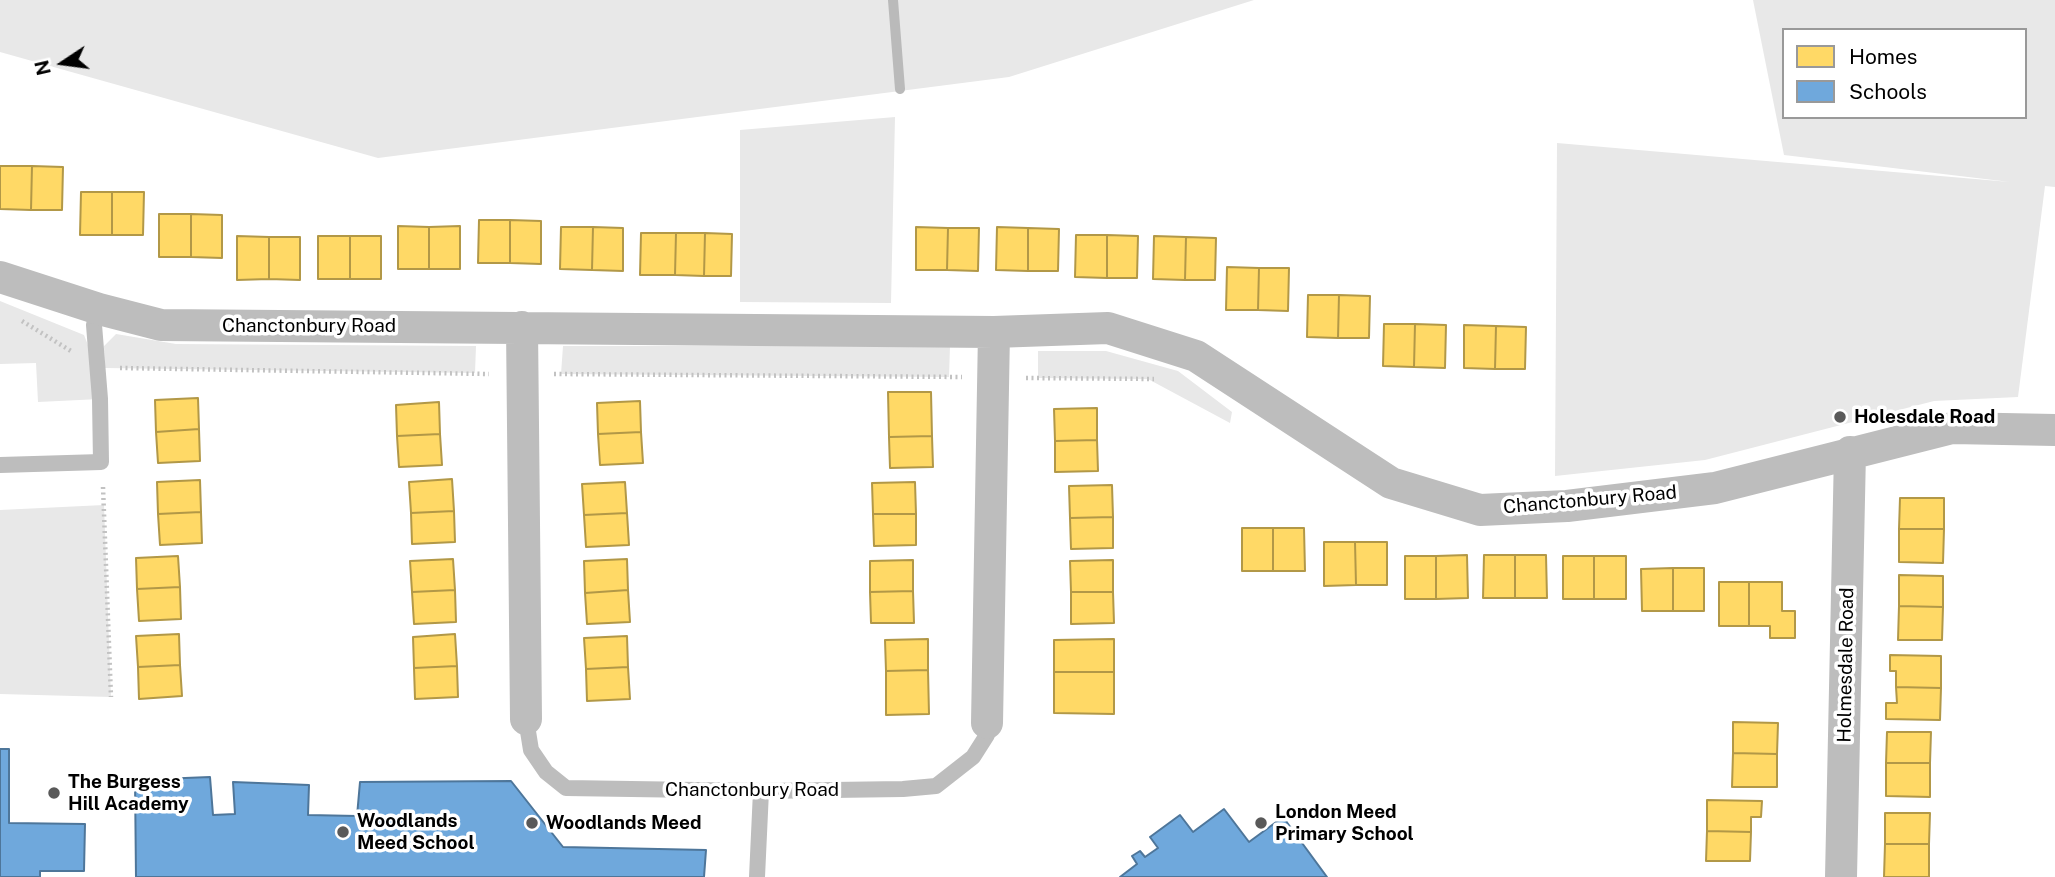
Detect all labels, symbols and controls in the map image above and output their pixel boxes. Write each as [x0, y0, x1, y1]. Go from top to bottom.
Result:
north arrow [28, 28, 98, 98]
legend [1782, 28, 2027, 119]
text: Homes [1849, 44, 1917, 69]
text: N [30, 58, 55, 77]
text: Schools [1849, 79, 1927, 104]
street label: Chanctonbury Road [222, 315, 396, 337]
place label: Holesdale Road [1854, 406, 1995, 428]
marker: Holesdale Road [1832, 409, 1848, 425]
street label: Chanctonbury Road [1502, 481, 1678, 519]
street label: Holmesdale Road [1833, 587, 1859, 743]
place label: The Burgess Hill Academy [68, 771, 189, 815]
street label: Chanctonbury Road [665, 779, 839, 801]
marker: The Burgess Hill Academy [46, 785, 62, 801]
place label: London Meed Primary School [1275, 801, 1414, 845]
place label: Woodlands Meed School [357, 810, 475, 854]
place label: Woodlands Meed [546, 812, 702, 834]
marker: Woodlands Meed [524, 815, 540, 831]
marker: London Meed Primary School [1253, 815, 1269, 831]
marker: Woodlands Meed School [335, 824, 351, 840]

